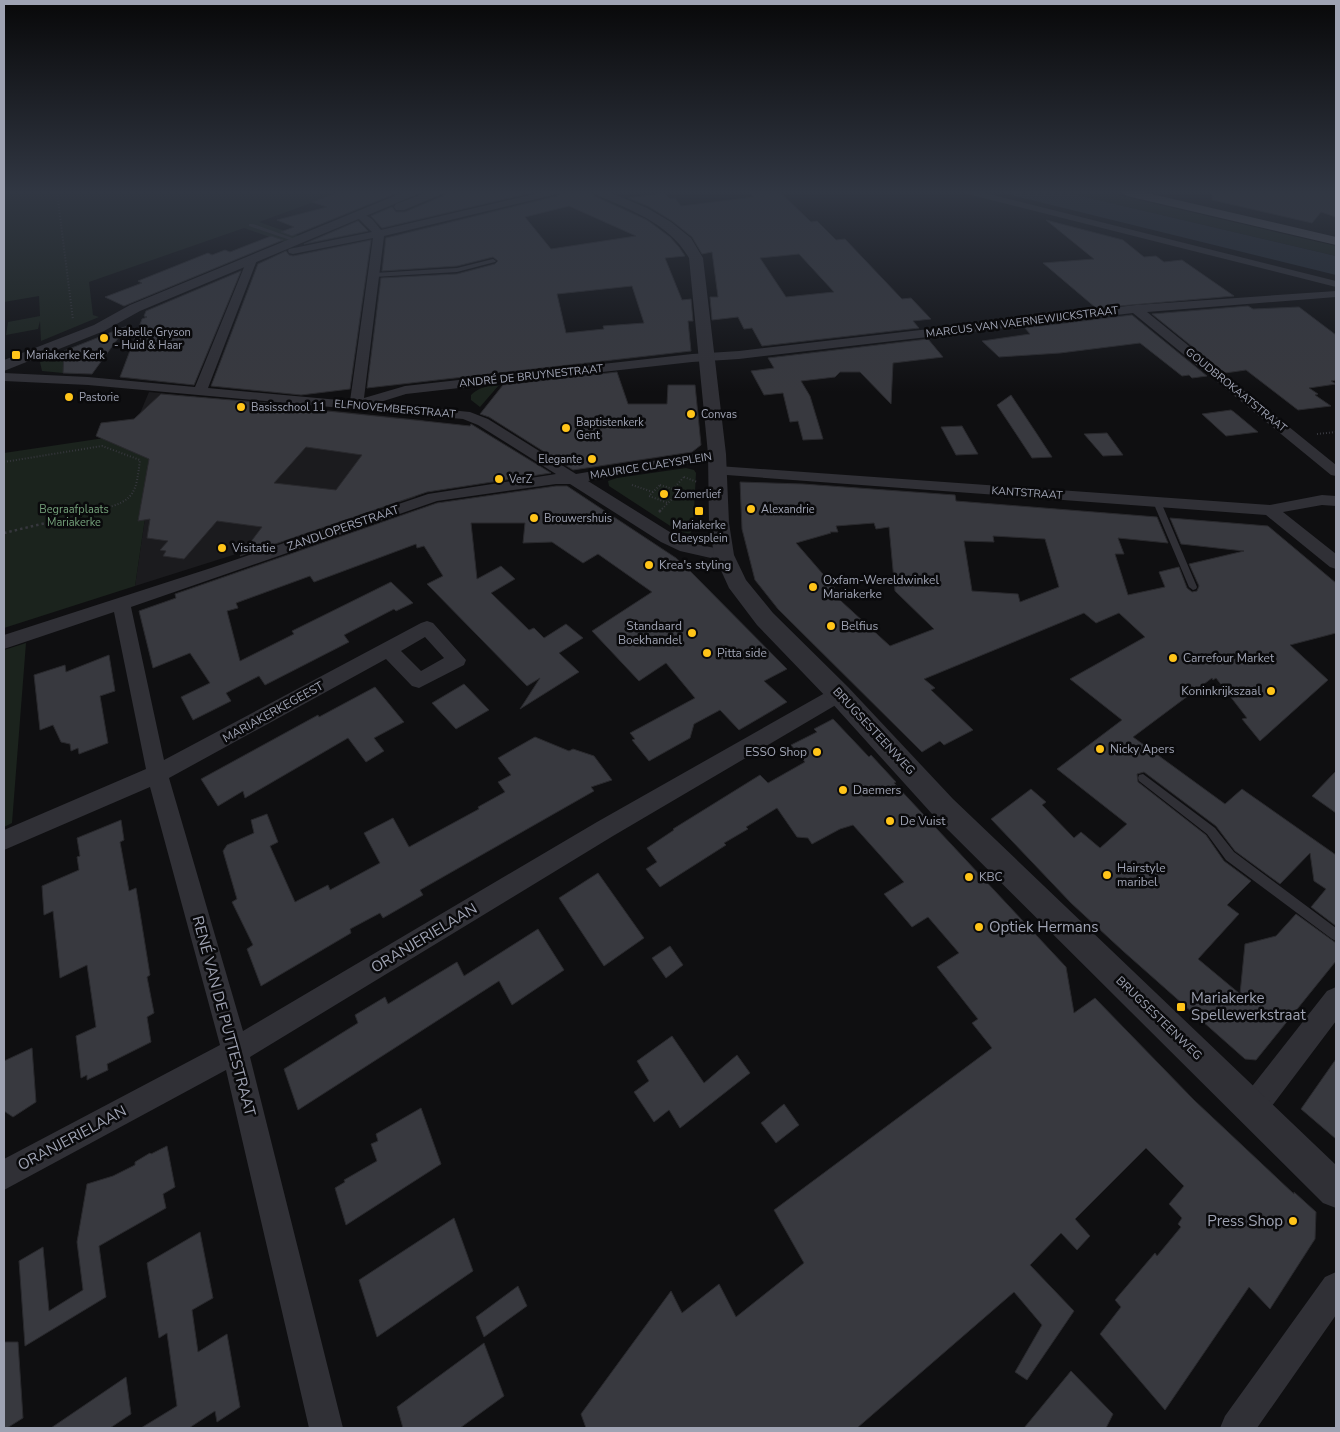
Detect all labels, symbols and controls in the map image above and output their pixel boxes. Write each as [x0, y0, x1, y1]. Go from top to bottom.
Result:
street label: MARCUS VAN VAERNEWIJCKSTRAAT [925, 303, 1119, 341]
place label: Isabelle Gryson - Huid & Haar [114, 325, 191, 353]
marker: Isabelle Gryson - Huid & Haar [98, 332, 110, 344]
street label: GOUDBROKAATSTRAAT [1182, 344, 1290, 436]
place label: Mariakerke Kerk [26, 348, 105, 363]
marker: Mariakerke Kerk [10, 349, 22, 361]
street label: ANDRÉ DE BRUYNESTRAAT [458, 360, 604, 391]
place label: Pastorie [79, 390, 119, 405]
marker: Pastorie [63, 391, 75, 403]
street label: ELFNOVEMBERSTRAAT [334, 396, 457, 422]
place label: Basisschool 11 [251, 400, 326, 415]
marker: Basisschool 11 [235, 401, 247, 413]
place label: Convas [701, 407, 737, 422]
marker: Convas [685, 408, 697, 420]
place label: Baptistenkerk Gent [576, 415, 644, 443]
marker: Baptistenkerk Gent [560, 422, 572, 434]
street label: MAURICE CLAEYSPLEIN [589, 449, 713, 483]
place label: Elegante [538, 452, 582, 467]
marker: Elegante [586, 453, 598, 465]
place label: VerZ [508, 472, 533, 487]
marker: VerZ [493, 473, 505, 485]
street label: KANTSTRAAT [991, 483, 1063, 503]
place label: Zomerlief [674, 487, 721, 502]
marker: Zomerlief [658, 488, 670, 500]
street label: ZANDLOPERSTRAAT [285, 501, 402, 555]
park label: Begraafplaats Mariakerke [39, 502, 109, 530]
place label: Alexandrie [761, 502, 815, 517]
marker: Alexandrie [745, 503, 757, 515]
marker: Mariakerke Claeysplein [693, 505, 705, 517]
place label: Brouwershuis [544, 511, 612, 526]
marker: Brouwershuis [528, 512, 540, 524]
place label: Mariakerke Claeysplein [670, 518, 728, 546]
place label: Visitatie [231, 540, 276, 556]
marker: Visitatie [216, 542, 228, 554]
place label: Krea's styling [659, 557, 731, 573]
marker: Krea's styling [643, 559, 655, 571]
place label: Oxfam-Wereldwinkel Mariakerke [823, 572, 939, 602]
marker: Oxfam-Wereldwinkel Mariakerke [807, 581, 819, 593]
place label: Standaard Boekhandel [618, 618, 682, 648]
place label: Belfius [841, 618, 878, 634]
marker: Belfius [825, 620, 837, 632]
marker: Standaard Boekhandel [686, 627, 698, 639]
place label: Pitta side [717, 645, 767, 661]
marker: Pitta side [701, 647, 713, 659]
place label: Carrefour Market [1183, 650, 1275, 666]
marker: Carrefour Market [1167, 652, 1179, 664]
street label: MARIAKERKEGEEST [220, 677, 327, 746]
place label: Koninkrijkszaal [1181, 683, 1261, 699]
street label: BRUGSESTEENWEG [829, 684, 919, 778]
marker: Koninkrijkszaal [1265, 685, 1277, 697]
place label: Nicky Apers [1110, 741, 1175, 757]
marker: Nicky Apers [1094, 743, 1106, 755]
place label: ESSO Shop [745, 744, 807, 760]
marker: ESSO Shop [811, 746, 823, 758]
place label: Daemers [853, 782, 902, 798]
marker: Daemers [837, 784, 849, 796]
place label: De Vuist [900, 813, 946, 829]
marker: De Vuist [884, 815, 896, 827]
place label: Hairstyle maribel [1117, 860, 1166, 890]
place label: KBC [979, 869, 1003, 885]
marker: Hairstyle maribel [1101, 869, 1113, 881]
marker: KBC [963, 871, 975, 883]
street label: ORANJERIELAAN [367, 898, 481, 978]
street label: RENÉ VAN DE PUTTESTRAAT [188, 914, 260, 1118]
place label: Optiek Hermans [989, 917, 1099, 937]
marker: Optiek Hermans [973, 921, 985, 933]
street label: BRUGSESTEENWEG [1112, 973, 1206, 1063]
place label: Mariakerke Spellewerkstraat [1191, 988, 1306, 1025]
marker: Mariakerke Spellewerkstraat [1175, 1001, 1187, 1013]
street label: ORANJERIELAAN [14, 1101, 130, 1175]
place label: Press Shop [1207, 1211, 1283, 1231]
marker: Press Shop [1287, 1215, 1299, 1227]

